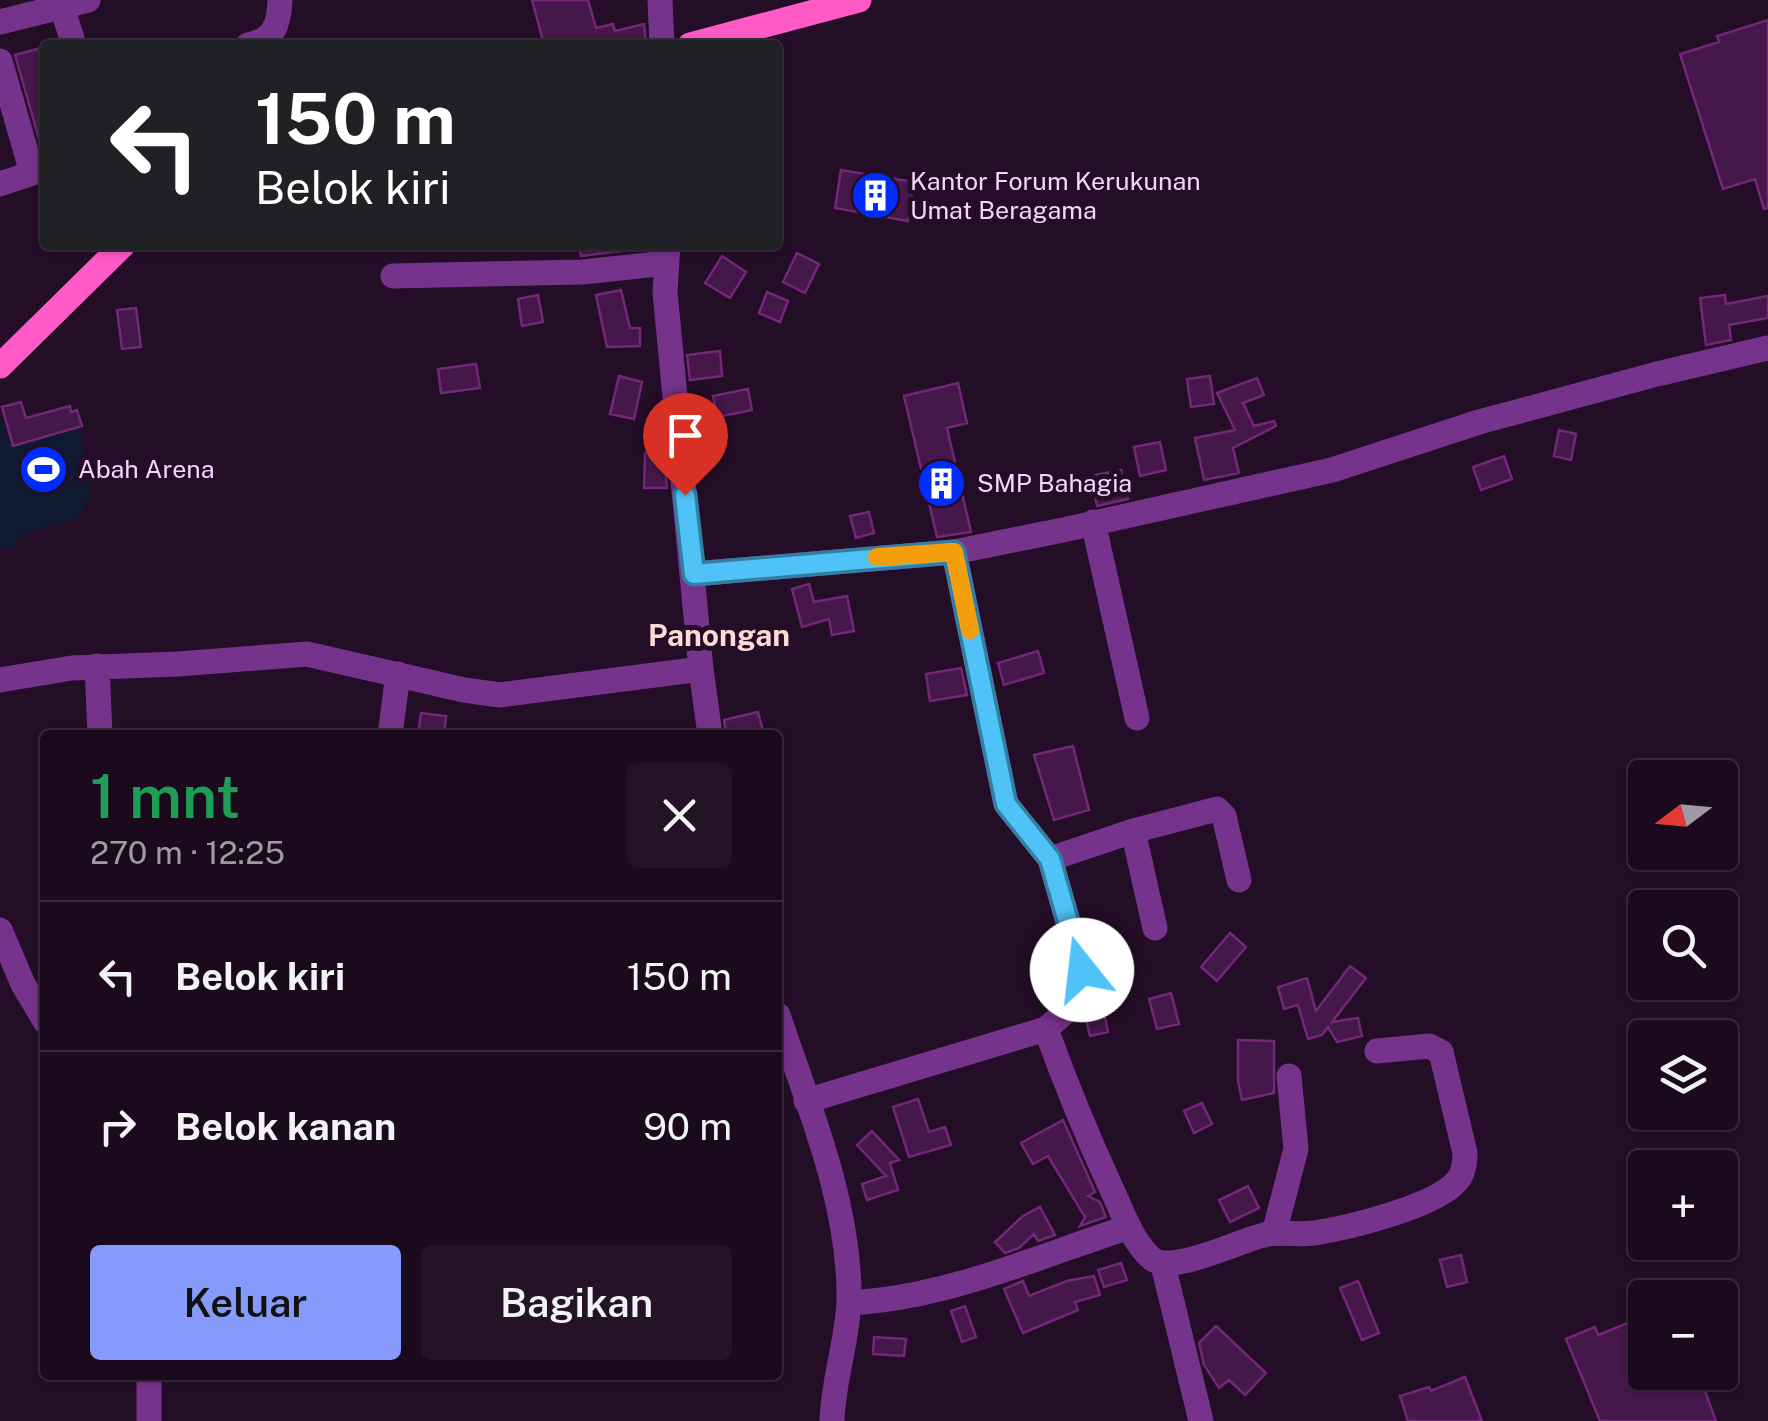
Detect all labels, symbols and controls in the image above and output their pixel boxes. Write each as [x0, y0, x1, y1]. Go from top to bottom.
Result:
text: 150 m [255, 77, 456, 160]
icon: left [90, 80, 220, 210]
text: Belok kiri [255, 161, 450, 214]
place label: Kantor Forum Kerukunan Umat Beragama [910, 166, 1201, 225]
building icon: Kantor Forum Kerukunan Umat Beragama [849, 169, 901, 221]
pin [643, 393, 728, 496]
icon: arrive [658, 408, 713, 463]
sports icon: Abah Arena [17, 443, 69, 495]
place label: Abah Arena [78, 454, 215, 484]
building icon: SMP Bahagia [916, 457, 968, 509]
place label: SMP Bahagia [977, 468, 1132, 498]
district label: Panongan [648, 617, 790, 653]
north arrow [1628, 760, 1738, 870]
map controls [1628, 760, 1738, 1390]
text: 1 mnt [90, 761, 240, 832]
button: close [627, 763, 732, 868]
text: 270 m · 12:25 [90, 834, 285, 871]
button: search [1628, 890, 1738, 1000]
position arrow [1030, 918, 1134, 1022]
icon: left [90, 949, 145, 1004]
text: Belok kiri [175, 954, 345, 999]
text: 150 m [627, 954, 732, 999]
button: layers [1628, 1020, 1738, 1130]
icon: right [90, 1099, 145, 1154]
text: Belok kanan [175, 1104, 396, 1149]
text: 90 m [643, 1104, 732, 1149]
button: + [1628, 1150, 1738, 1260]
button: Keluar [90, 1245, 401, 1360]
button: Bagikan [421, 1245, 732, 1360]
button: − [1628, 1280, 1738, 1390]

